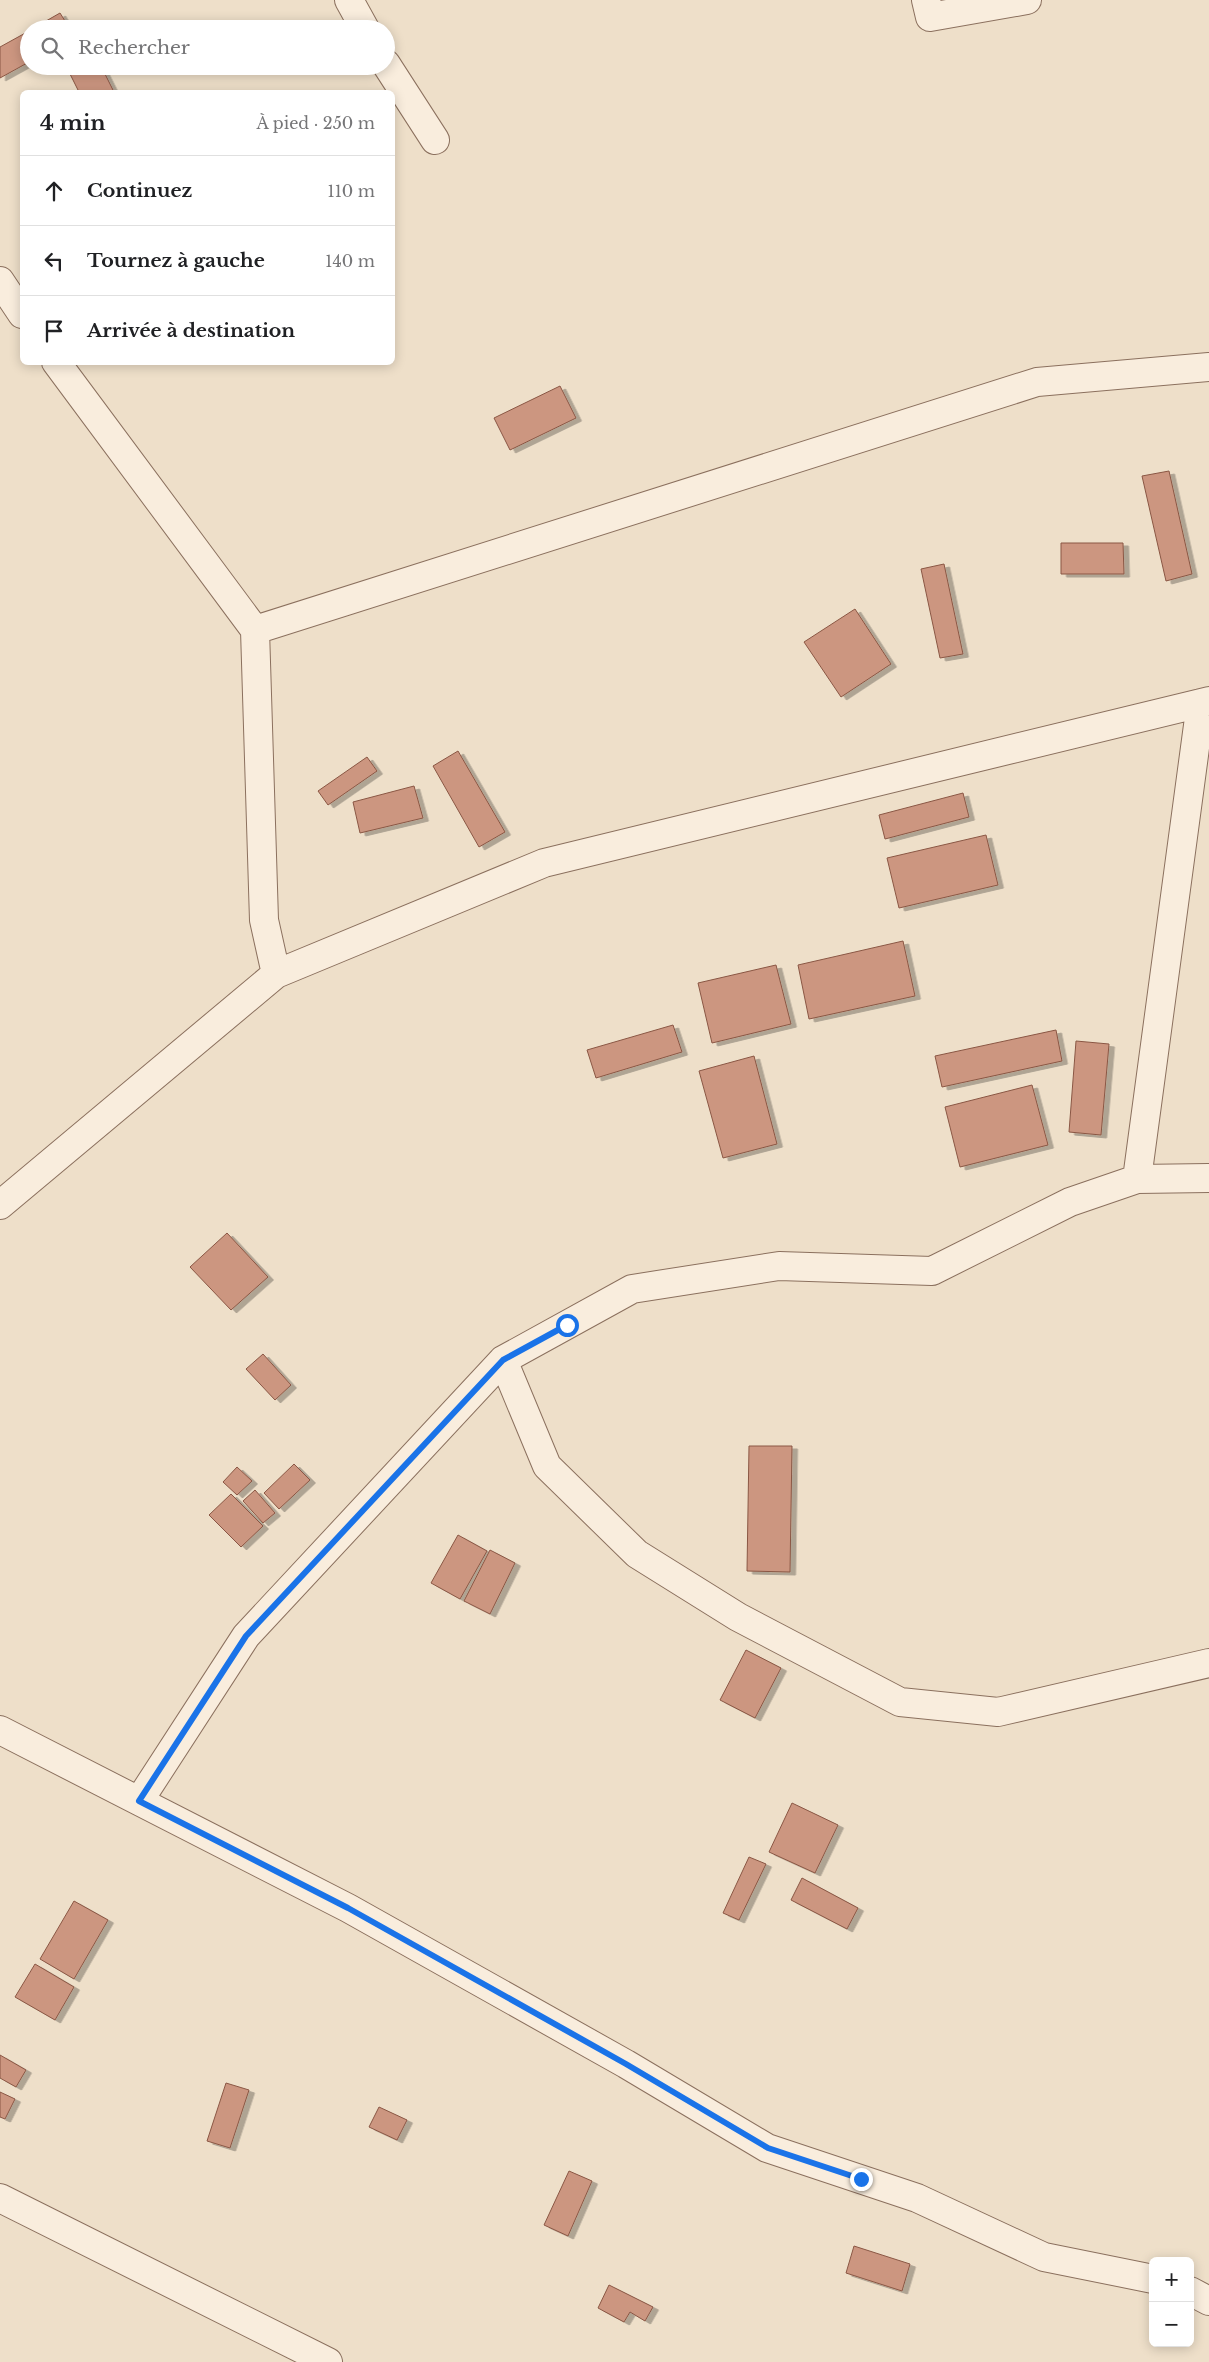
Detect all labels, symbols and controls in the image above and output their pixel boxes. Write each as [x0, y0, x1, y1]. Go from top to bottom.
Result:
search box [20, 20, 395, 75]
icon: search [38, 34, 66, 62]
text: Rechercher [78, 36, 190, 59]
text: 4 min [40, 110, 106, 136]
text: À pied · 250 m [257, 113, 375, 133]
icon: ahead [40, 177, 68, 205]
text: Continuez [87, 179, 192, 202]
text: 110 m [328, 181, 375, 201]
icon: left [40, 247, 68, 275]
text: Tournez à gauche [87, 249, 265, 272]
text: 140 m [325, 251, 375, 271]
icon: arrive [40, 317, 68, 345]
text: Arrivée à destination [87, 319, 295, 342]
route start [556, 1314, 579, 1337]
route end [850, 2168, 873, 2191]
map controls [1149, 2257, 1194, 2347]
button: + [1149, 2257, 1194, 2302]
button: − [1149, 2302, 1194, 2347]

